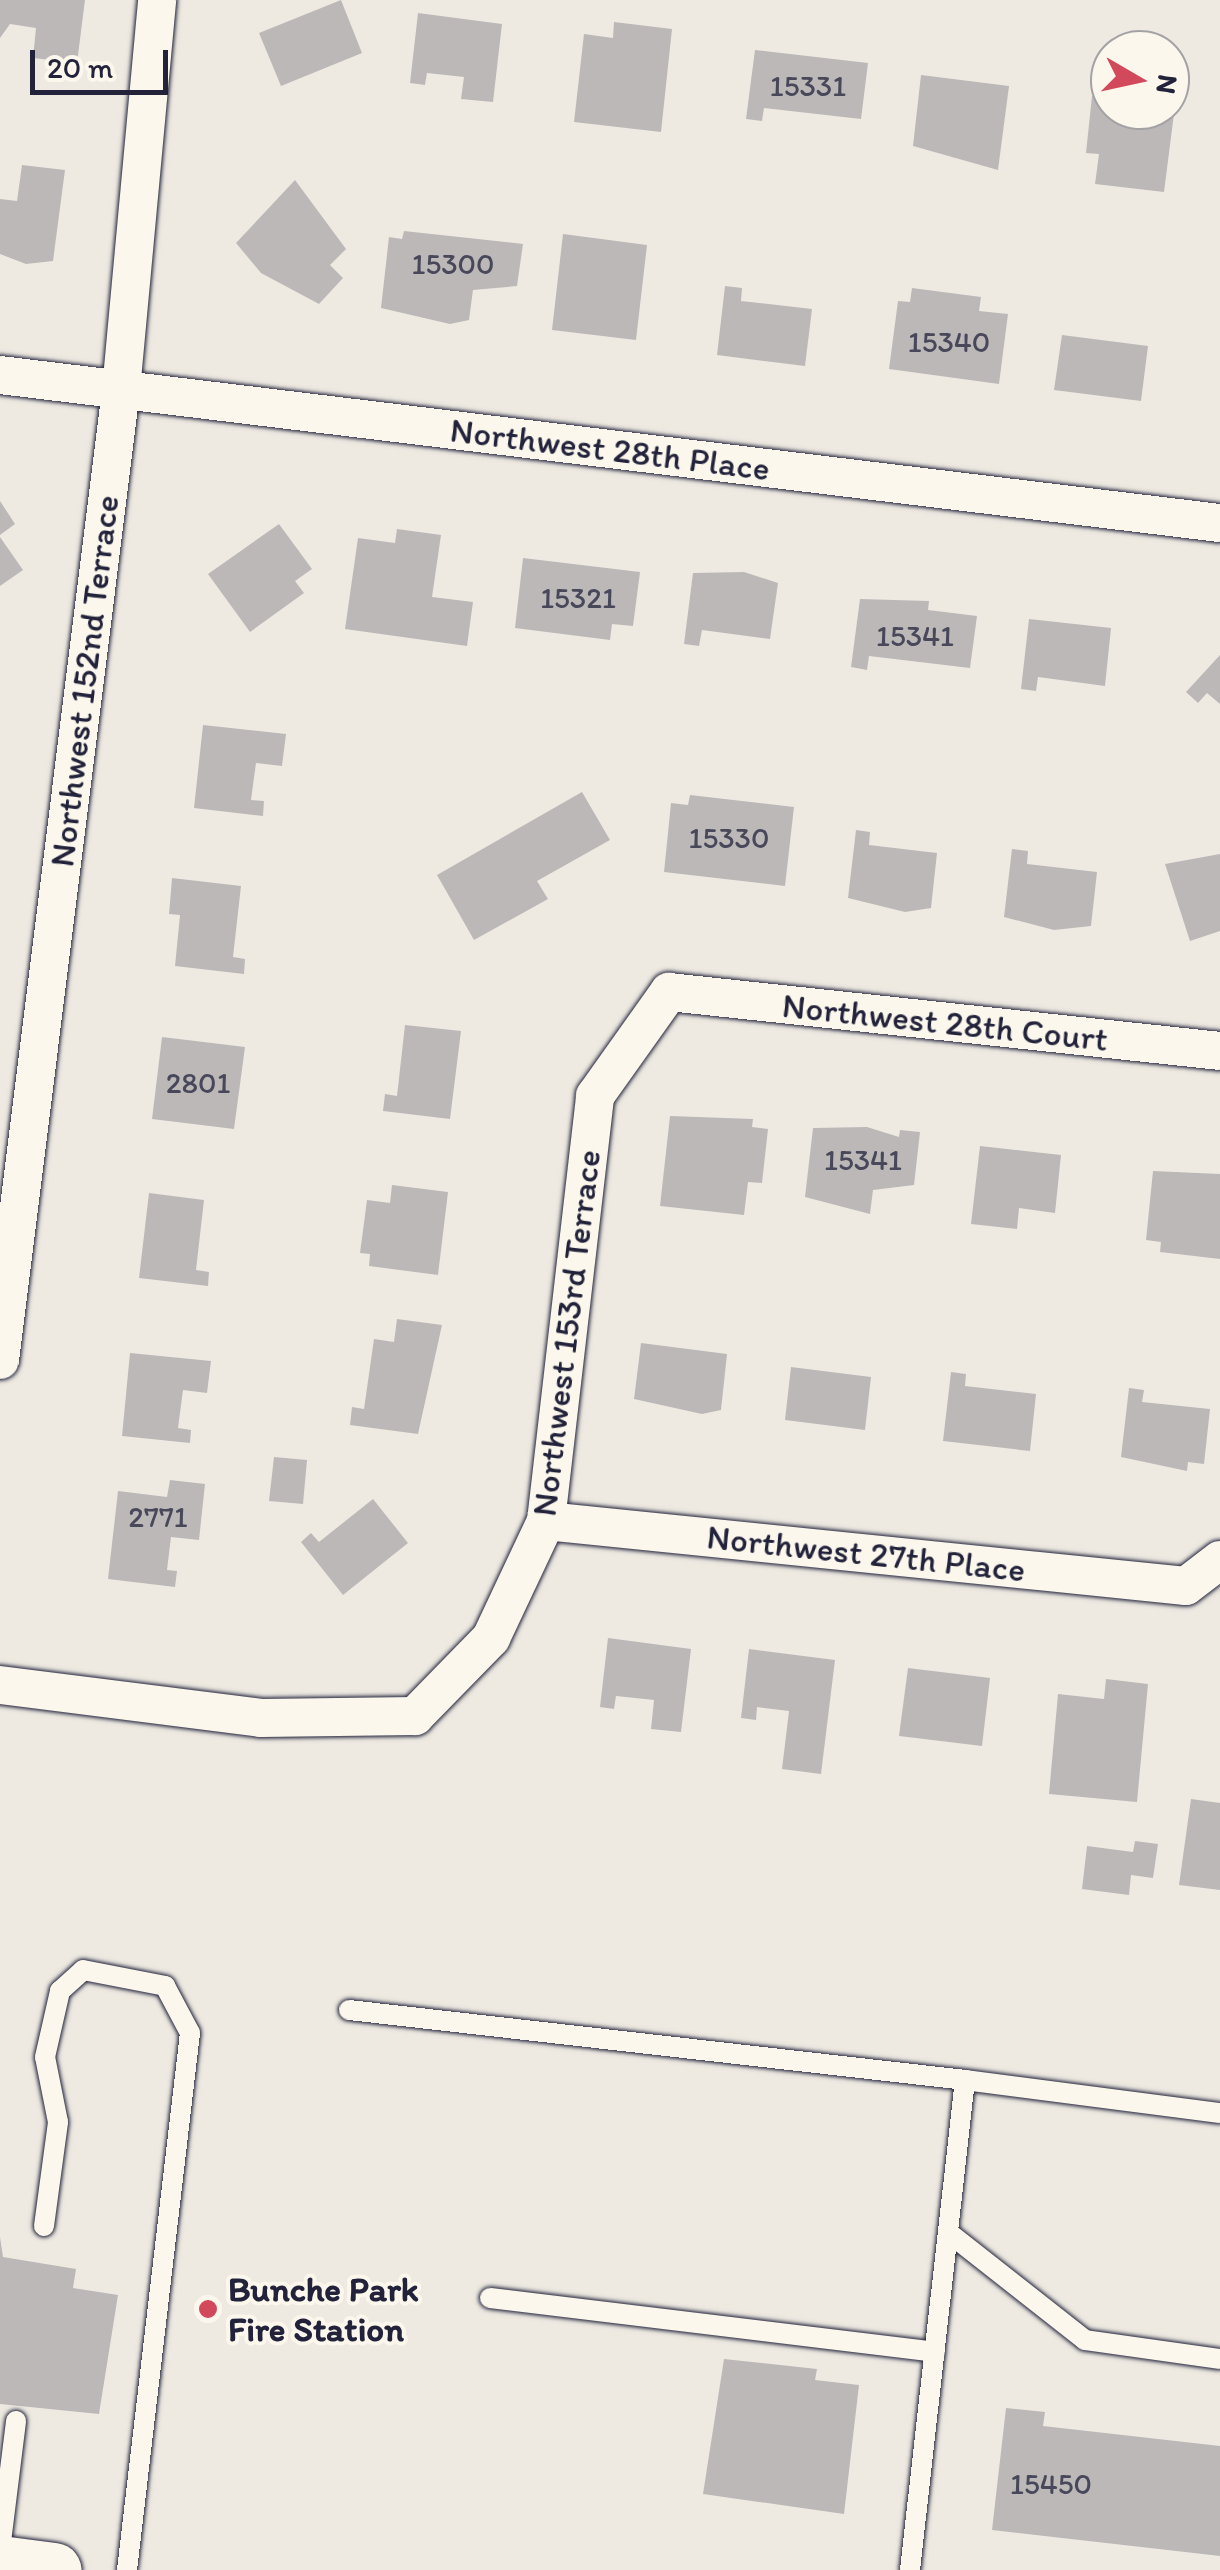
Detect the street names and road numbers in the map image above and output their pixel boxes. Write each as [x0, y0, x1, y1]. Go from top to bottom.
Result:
street label: Northwest 28th Place [448, 409, 772, 489]
street label: Northwest 152nd Terrace [40, 493, 128, 869]
street label: Northwest 28th Court [780, 984, 1110, 1060]
street label: Northwest 153rd Terrace [523, 1147, 609, 1519]
street label: Northwest 27th Place [705, 1515, 1027, 1591]

